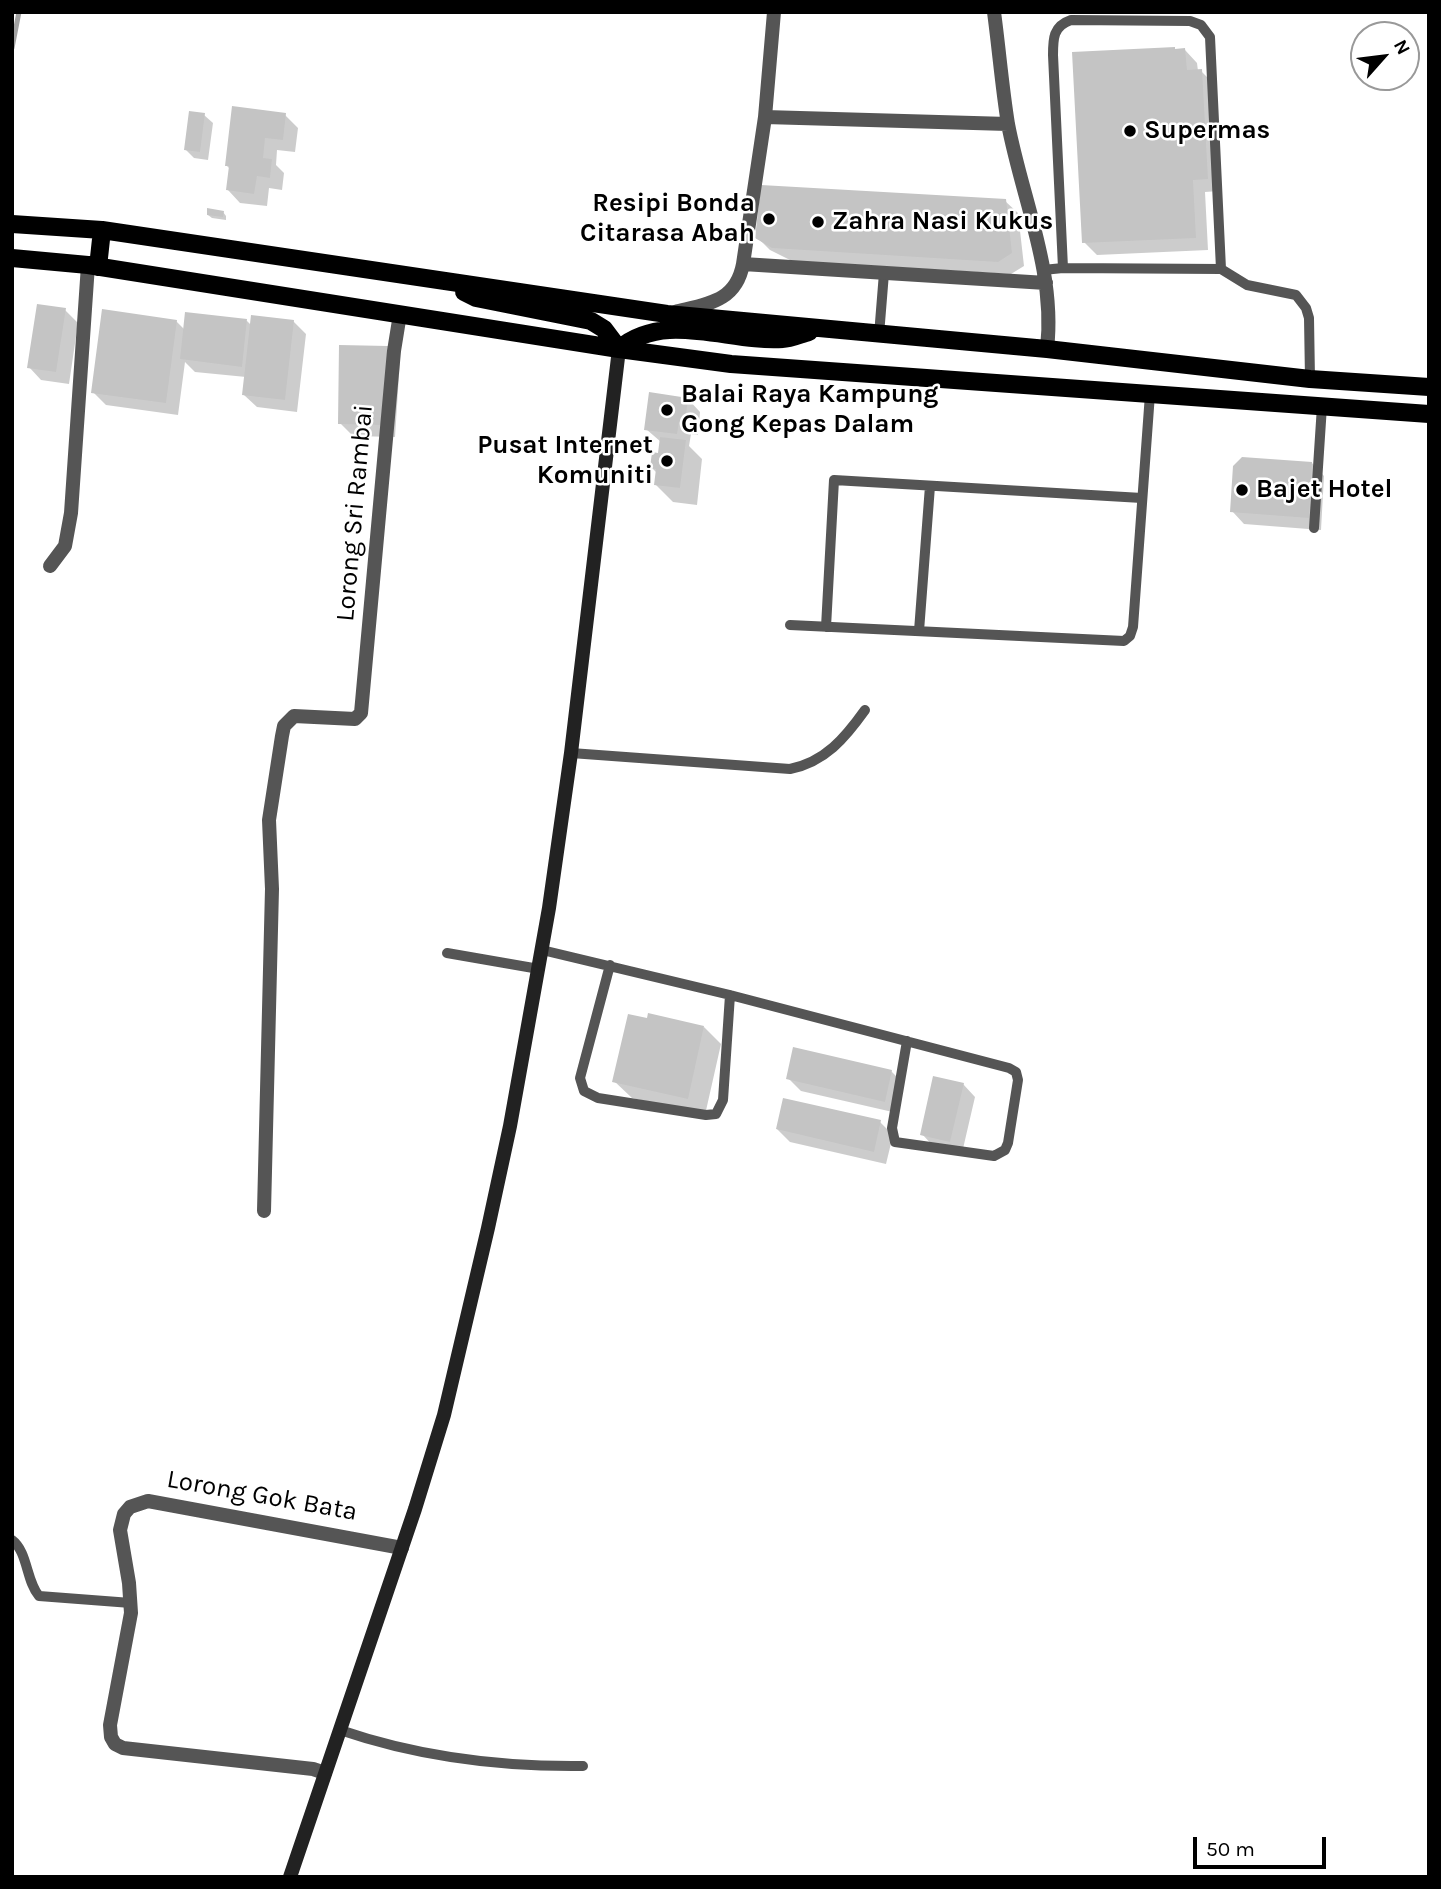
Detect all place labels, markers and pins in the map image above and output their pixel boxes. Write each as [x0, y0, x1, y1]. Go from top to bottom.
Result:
place label: Supermas [1144, 115, 1270, 147]
marker: Supermas [1122, 123, 1138, 139]
place label: Resipi Bonda Citarasa Abah [580, 188, 755, 249]
place label: Zahra Nasi Kukus [832, 206, 1053, 238]
marker: Resipi Bonda Citarasa Abah [761, 211, 777, 227]
marker: Zahra Nasi Kukus [810, 214, 826, 230]
place label: Balai Raya Kampung Gong Kepas Dalam [681, 379, 938, 440]
marker: Balai Raya Kampung Gong Kepas Dalam [659, 402, 675, 418]
place label: Pusat Internet Komuniti [477, 430, 653, 492]
marker: Pusat Internet Komuniti [659, 453, 675, 469]
place label: Bajet Hotel [1256, 474, 1392, 506]
marker: Bajet Hotel [1234, 482, 1250, 498]

